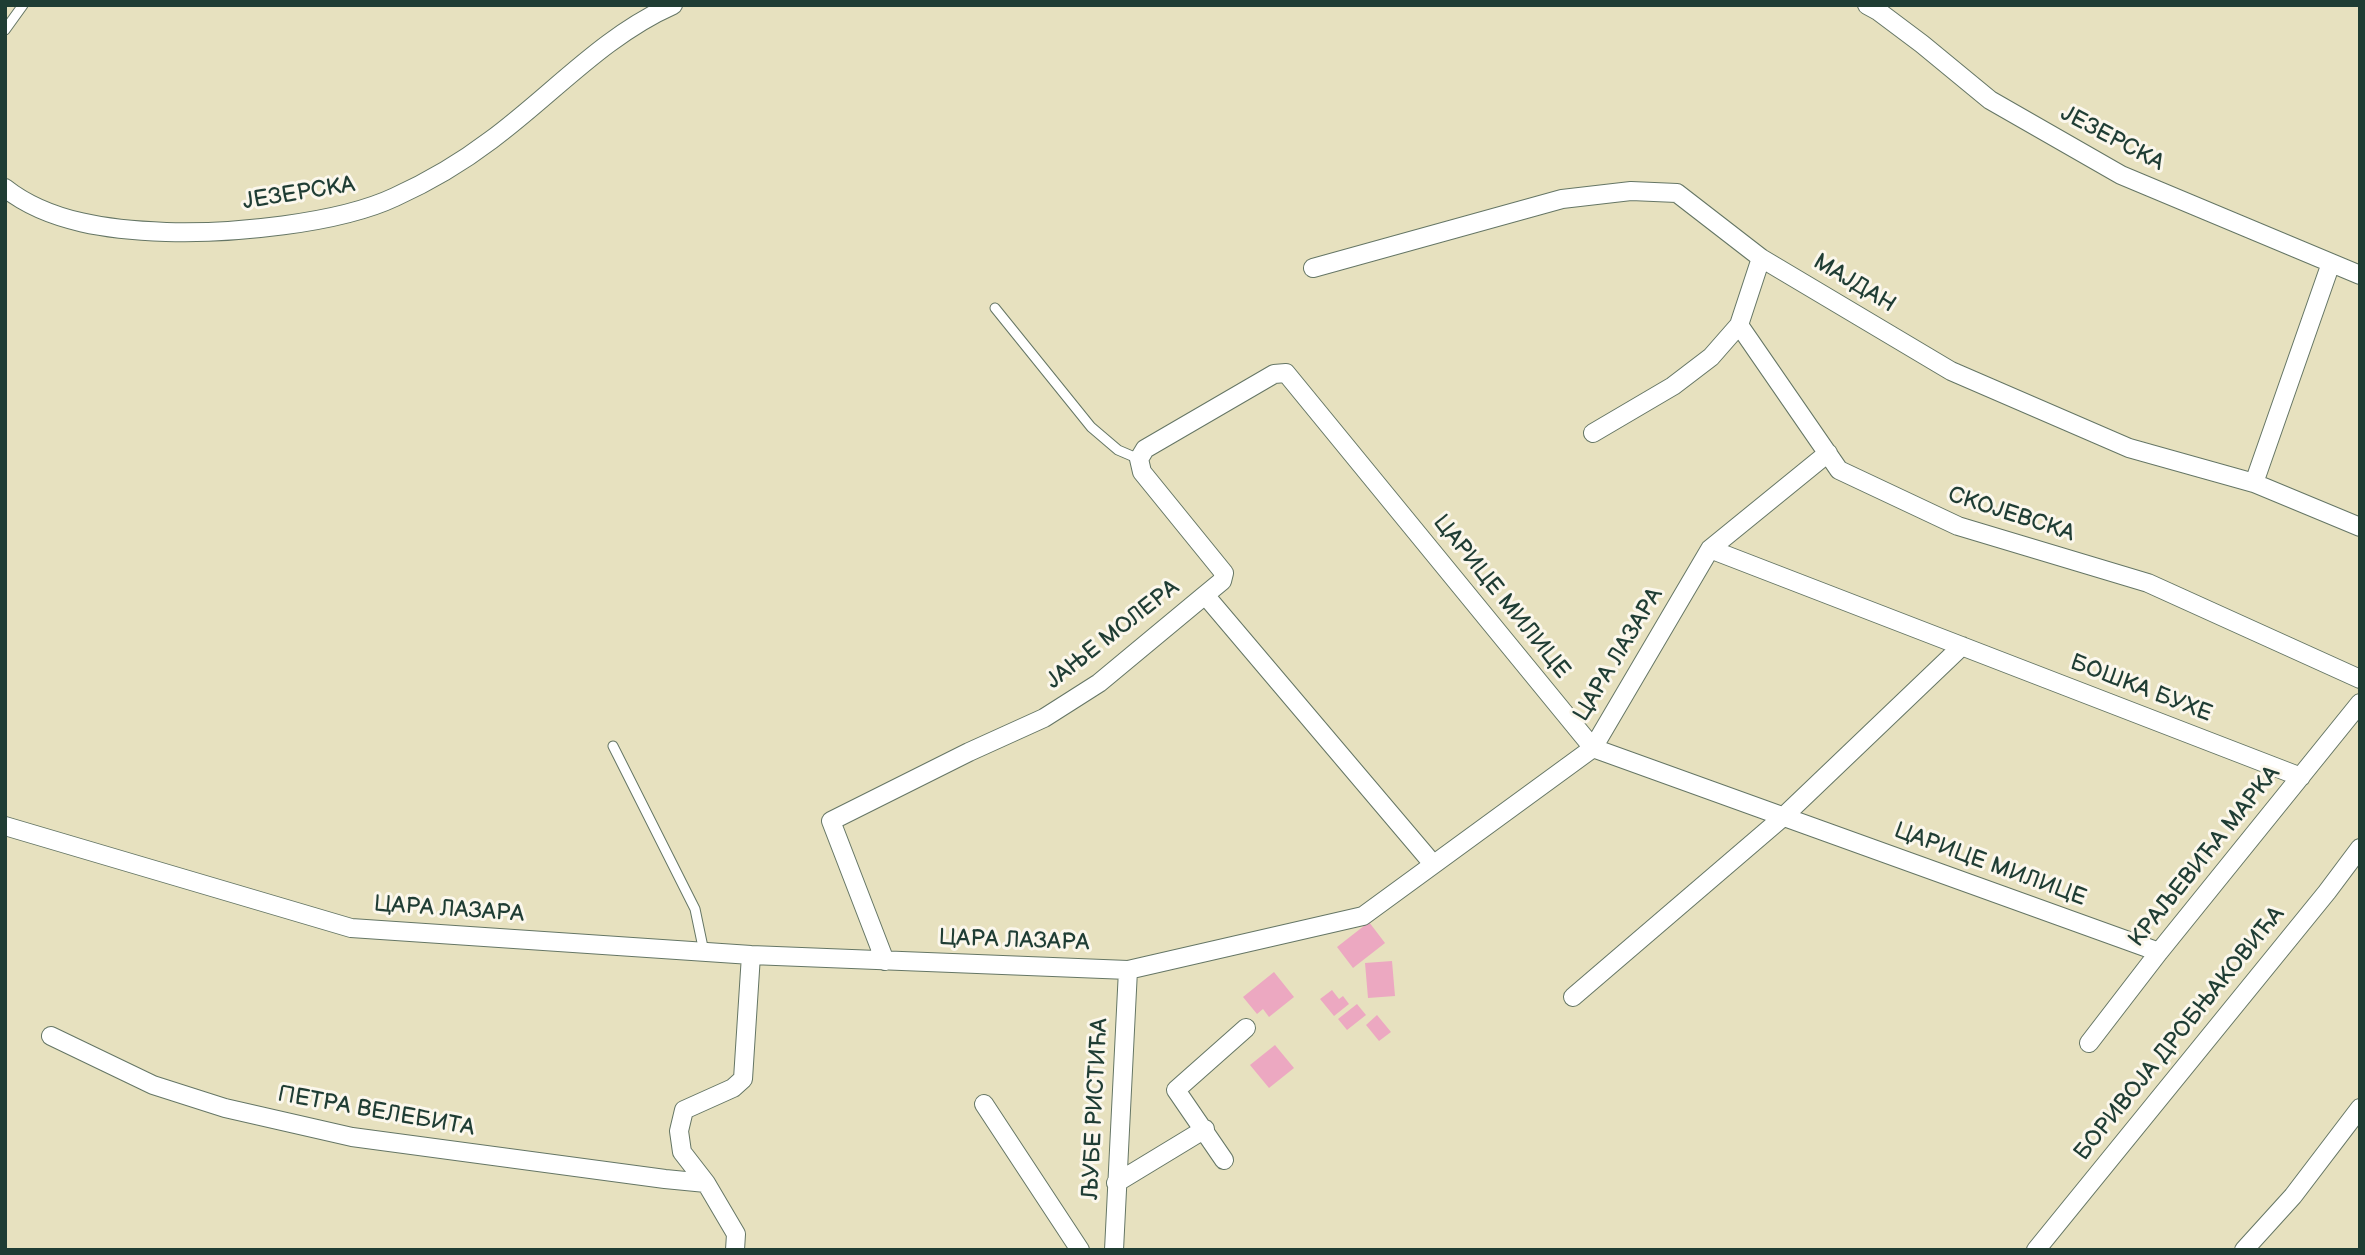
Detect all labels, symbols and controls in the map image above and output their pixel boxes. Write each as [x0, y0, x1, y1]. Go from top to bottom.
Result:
street label: ЈЕЗЕРСКА [2056, 100, 2168, 178]
street label: ЈЕЗЕРСКА [241, 172, 357, 216]
street label: МАЈДАН [1808, 249, 1900, 319]
street label: СКОЈЕВСКА [1944, 482, 2078, 548]
street label: ЦАРИЦЕ МИЛИЦЕ [1427, 510, 1575, 684]
street label: ЈАЊЕ МОЛЕРА [1041, 574, 1185, 696]
street label: ЦАРА ЛАЗАРА [1568, 583, 1670, 727]
street label: БОШКА БУХЕ [2066, 649, 2216, 729]
street label: КРАЉЕВИЋА МАРКА [2124, 761, 2286, 953]
street label: ЦАРИЦЕ МИЛИЦЕ [1890, 817, 2090, 913]
street label: ЦАРА ЛАЗАРА [373, 891, 525, 929]
street label: БОРИВОЈА ДРОБЊАКОВИЋА [2069, 902, 2291, 1166]
street label: ЦАРА ЛАЗАРА [938, 925, 1090, 957]
street label: ЉУБЕ РИСТИЋА [1077, 1017, 1115, 1201]
street label: ПЕТРА ВЕЛЕБИТА [275, 1081, 477, 1143]

